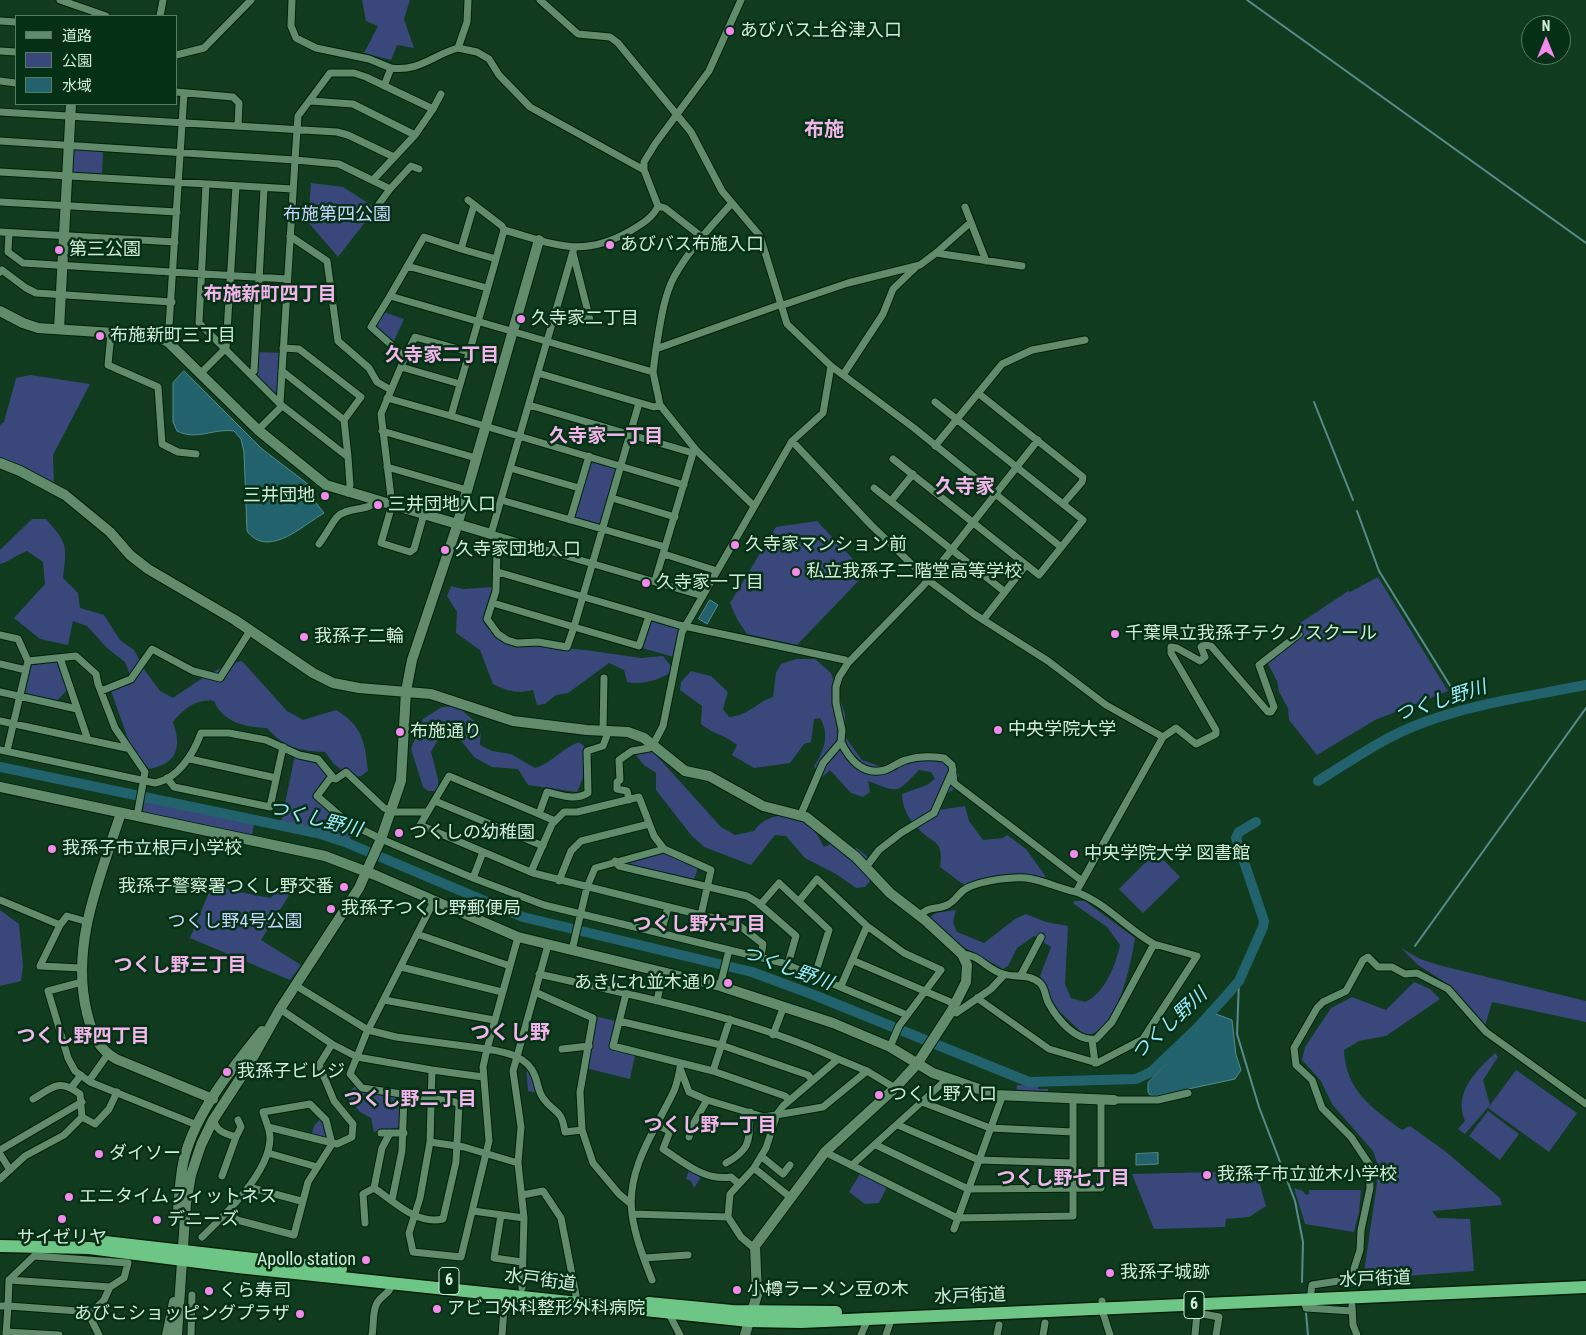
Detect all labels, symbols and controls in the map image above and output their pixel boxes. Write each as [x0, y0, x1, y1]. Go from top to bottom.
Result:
legend [15, 15, 178, 105]
north arrow [1521, 15, 1571, 65]
text: N [1542, 18, 1550, 34]
place label: あびバス土谷津入口 [740, 20, 902, 42]
marker: あびバス土谷津入口 [724, 25, 736, 37]
text: 道路 [62, 27, 92, 45]
text: 公園 [62, 52, 92, 70]
text: 水域 [62, 77, 92, 95]
district label: 布施 [804, 119, 844, 143]
park label: 布施第四公園 [283, 204, 391, 226]
place label: あびバス布施入口 [620, 234, 764, 256]
place label: 第三公園 [69, 239, 141, 261]
marker: あびバス布施入口 [604, 239, 616, 251]
marker: 第三公園 [53, 244, 65, 256]
district label: 布施新町四丁目 [204, 284, 336, 306]
place label: 久寺家二丁目 [531, 308, 639, 330]
marker: 久寺家二丁目 [515, 313, 527, 325]
place label: 布施新町三丁目 [110, 325, 236, 347]
marker: 布施新町三丁目 [94, 330, 106, 342]
district label: 久寺家二丁目 [385, 345, 499, 367]
district label: 久寺家一丁目 [549, 426, 663, 448]
district label: 久寺家 [935, 476, 995, 500]
place label: 三井団地 [243, 485, 315, 507]
marker: 三井団地 [319, 490, 331, 502]
place label: 三井団地入口 [388, 494, 496, 516]
marker: 三井団地入口 [372, 499, 384, 511]
place label: 久寺家マンション前 [745, 534, 907, 556]
place label: 久寺家団地入口 [455, 539, 581, 561]
marker: 久寺家マンション前 [729, 539, 741, 551]
marker: 久寺家団地入口 [439, 544, 451, 556]
place label: 私立我孫子二階堂高等学校 [806, 561, 1022, 583]
marker: 私立我孫子二階堂高等学校 [790, 566, 802, 578]
place label: 久寺家一丁目 [656, 572, 764, 594]
marker: 久寺家一丁目 [640, 577, 652, 589]
place label: 千葉県立我孫子テクノスクール [1125, 623, 1377, 645]
place label: 我孫子二輪 [314, 626, 404, 648]
marker: 千葉県立我孫子テクノスクール [1109, 628, 1121, 640]
marker: 我孫子二輪 [298, 631, 310, 643]
water label: つくし野川 [1392, 676, 1490, 728]
place label: 中央学院大学 [1008, 719, 1116, 741]
place label: 布施通り [410, 721, 482, 743]
marker: 中央学院大学 [992, 724, 1004, 736]
marker: 布施通り [394, 726, 406, 738]
water label: つくし野川 [266, 797, 364, 843]
place label: つくしの幼稚園 [409, 822, 535, 844]
marker: つくしの幼稚園 [393, 827, 405, 839]
place label: 我孫子市立根戸小学校 [62, 838, 242, 860]
marker: 我孫子市立根戸小学校 [46, 843, 58, 855]
place label: 中央学院大学 図書館 [1084, 843, 1250, 865]
marker: 中央学院大学 図書館 [1068, 848, 1080, 860]
place label: 我孫子警察署つくし野交番 [118, 876, 334, 898]
marker: 我孫子警察署つくし野交番 [338, 881, 350, 893]
place label: 我孫子つくし野郵便局 [341, 898, 521, 920]
marker: 我孫子つくし野郵便局 [325, 903, 337, 915]
park label: つくし野4号公園 [168, 911, 302, 933]
district label: つくし野六丁目 [633, 914, 765, 936]
water label: つくし野川 [738, 942, 836, 996]
district label: つくし野三丁目 [114, 955, 246, 977]
place label: あきにれ並木通り [574, 972, 718, 994]
marker: あきにれ並木通り [722, 977, 734, 989]
water label: つくし野川 [1127, 984, 1213, 1066]
district label: つくし野 [470, 1022, 550, 1046]
district label: つくし野四丁目 [17, 1026, 149, 1048]
place label: 我孫子ビレジ [237, 1061, 345, 1083]
marker: 我孫子ビレジ [221, 1066, 233, 1078]
place label: つくし野入口 [889, 1084, 997, 1106]
district label: つくし野二丁目 [344, 1089, 476, 1111]
marker: つくし野入口 [873, 1089, 885, 1101]
district label: つくし野一丁目 [644, 1115, 776, 1137]
place label: ダイソー [109, 1143, 181, 1165]
marker: ダイソー [93, 1148, 105, 1160]
place label: 我孫子市立並木小学校 [1217, 1164, 1397, 1186]
district label: つくし野七丁目 [997, 1168, 1129, 1190]
marker: 我孫子市立並木小学校 [1201, 1169, 1213, 1181]
place label: エニタイムフィットネス [79, 1186, 277, 1208]
marker: エニタイムフィットネス [63, 1191, 75, 1203]
place label: デニーズ [167, 1209, 239, 1231]
marker: サイゼリヤ [56, 1213, 68, 1225]
marker: デニーズ [151, 1214, 163, 1226]
place label: サイゼリヤ [17, 1227, 107, 1249]
place label: Apollo station [257, 1249, 356, 1271]
marker: Apollo station [360, 1254, 372, 1266]
place label: 我孫子城跡 [1120, 1262, 1210, 1284]
street label: 水戸街道 [503, 1266, 577, 1296]
marker: 我孫子城跡 [1104, 1267, 1116, 1279]
road number: 6 [439, 1268, 459, 1294]
street label: 水戸街道 [1339, 1268, 1411, 1292]
place label: 小樽ラーメン豆の木 [747, 1279, 909, 1301]
place label: くら寿司 [219, 1280, 291, 1302]
marker: 小樽ラーメン豆の木 [731, 1284, 743, 1296]
marker: くら寿司 [203, 1285, 215, 1297]
street label: 水戸街道 [934, 1285, 1006, 1309]
road number: 6 [1184, 1292, 1204, 1318]
place label: アビコ外科整形外科病院 [447, 1298, 645, 1320]
place label: あびこショッピングプラザ [74, 1303, 290, 1325]
marker: アビコ外科整形外科病院 [431, 1303, 443, 1315]
marker: あびこショッピングプラザ [294, 1308, 306, 1320]

